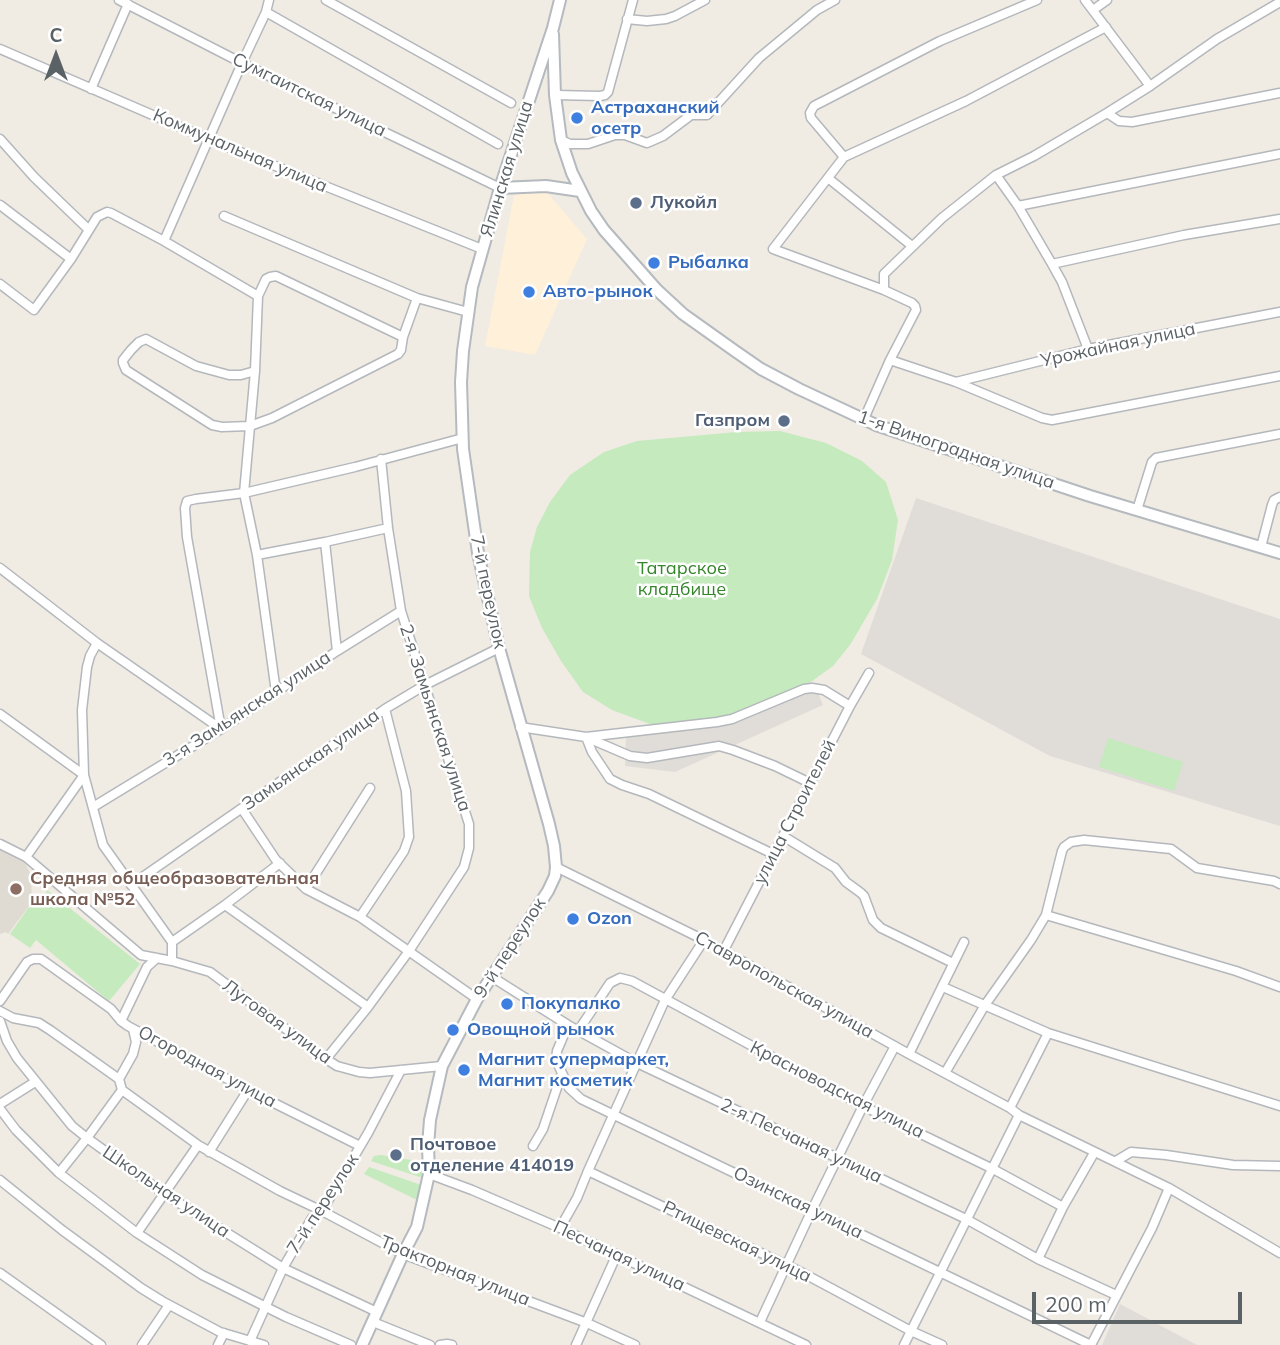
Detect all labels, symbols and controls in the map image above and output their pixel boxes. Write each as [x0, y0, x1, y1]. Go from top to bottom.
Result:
north arrow [21, 21, 91, 91]
text: С [49, 23, 63, 47]
street label: Сумгаитская улица [229, 48, 389, 142]
place label: Астраханский осетр [591, 97, 720, 140]
street label: Ялинская улица [476, 98, 538, 240]
street label: Коммунальная улица [150, 105, 330, 197]
marker: Астраханский осетр [569, 110, 585, 126]
place label: Лукойл [650, 192, 717, 214]
marker: Лукойл [628, 195, 644, 211]
place label: Рыбалка [668, 252, 749, 274]
marker: Рыбалка [646, 255, 662, 271]
place label: Авто-рынок [543, 281, 653, 303]
marker: Авто-рынок [521, 284, 537, 300]
street label: Урожайная улица [1039, 318, 1197, 372]
street label: 1-я Виноградная улица [855, 406, 1057, 494]
place label: Газпром [695, 410, 770, 432]
marker: Газпром [776, 413, 792, 429]
street label: 7-й переулок [465, 533, 511, 651]
park label: Татарское кладбище [637, 558, 727, 600]
street label: 2-я Замьянская улица [395, 622, 475, 814]
street label: 3-я Замьянская улица [159, 647, 335, 771]
street label: Замьянская улица [238, 705, 384, 815]
street label: улица Строителей [749, 736, 841, 888]
place label: Средняя общеобразовательная школа №52 [30, 868, 319, 910]
marker: Средняя общеобразовательная школа №52 [8, 881, 24, 897]
street label: 9-й переулок [470, 894, 550, 1002]
place label: Ozon [587, 908, 632, 930]
marker: Ozon [565, 911, 581, 927]
street label: Ставропольская улица [691, 927, 877, 1043]
street label: Луговая улица [218, 975, 336, 1069]
place label: Покупалко [521, 993, 621, 1015]
marker: Покупалко [499, 996, 515, 1012]
place label: Овощной рынок [467, 1019, 614, 1041]
street label: Огородная улица [134, 1021, 280, 1113]
marker: Овощной рынок [445, 1022, 461, 1038]
street label: Красноводская улица [746, 1037, 928, 1143]
place label: Магнит супермаркет, Магнит косметик [478, 1049, 669, 1092]
marker: Магнит супермаркет, Магнит косметик [456, 1062, 472, 1078]
street label: 2-я Песчаная улица [717, 1094, 885, 1188]
place label: Почтовое отделение 414019 [410, 1134, 574, 1176]
street label: Школьная улица [98, 1141, 234, 1243]
marker: Почтовое отделение 414019 [388, 1147, 404, 1163]
street label: 7-й переулок [283, 1150, 363, 1258]
street label: Озинская улица [730, 1162, 866, 1244]
street label: Ртищевская улица [659, 1197, 815, 1287]
street label: Песчаная улица [550, 1216, 688, 1296]
street label: Тракторная улица [377, 1231, 533, 1311]
scale bar [1035, 1278, 1245, 1322]
text: 200 m [1045, 1291, 1107, 1317]

